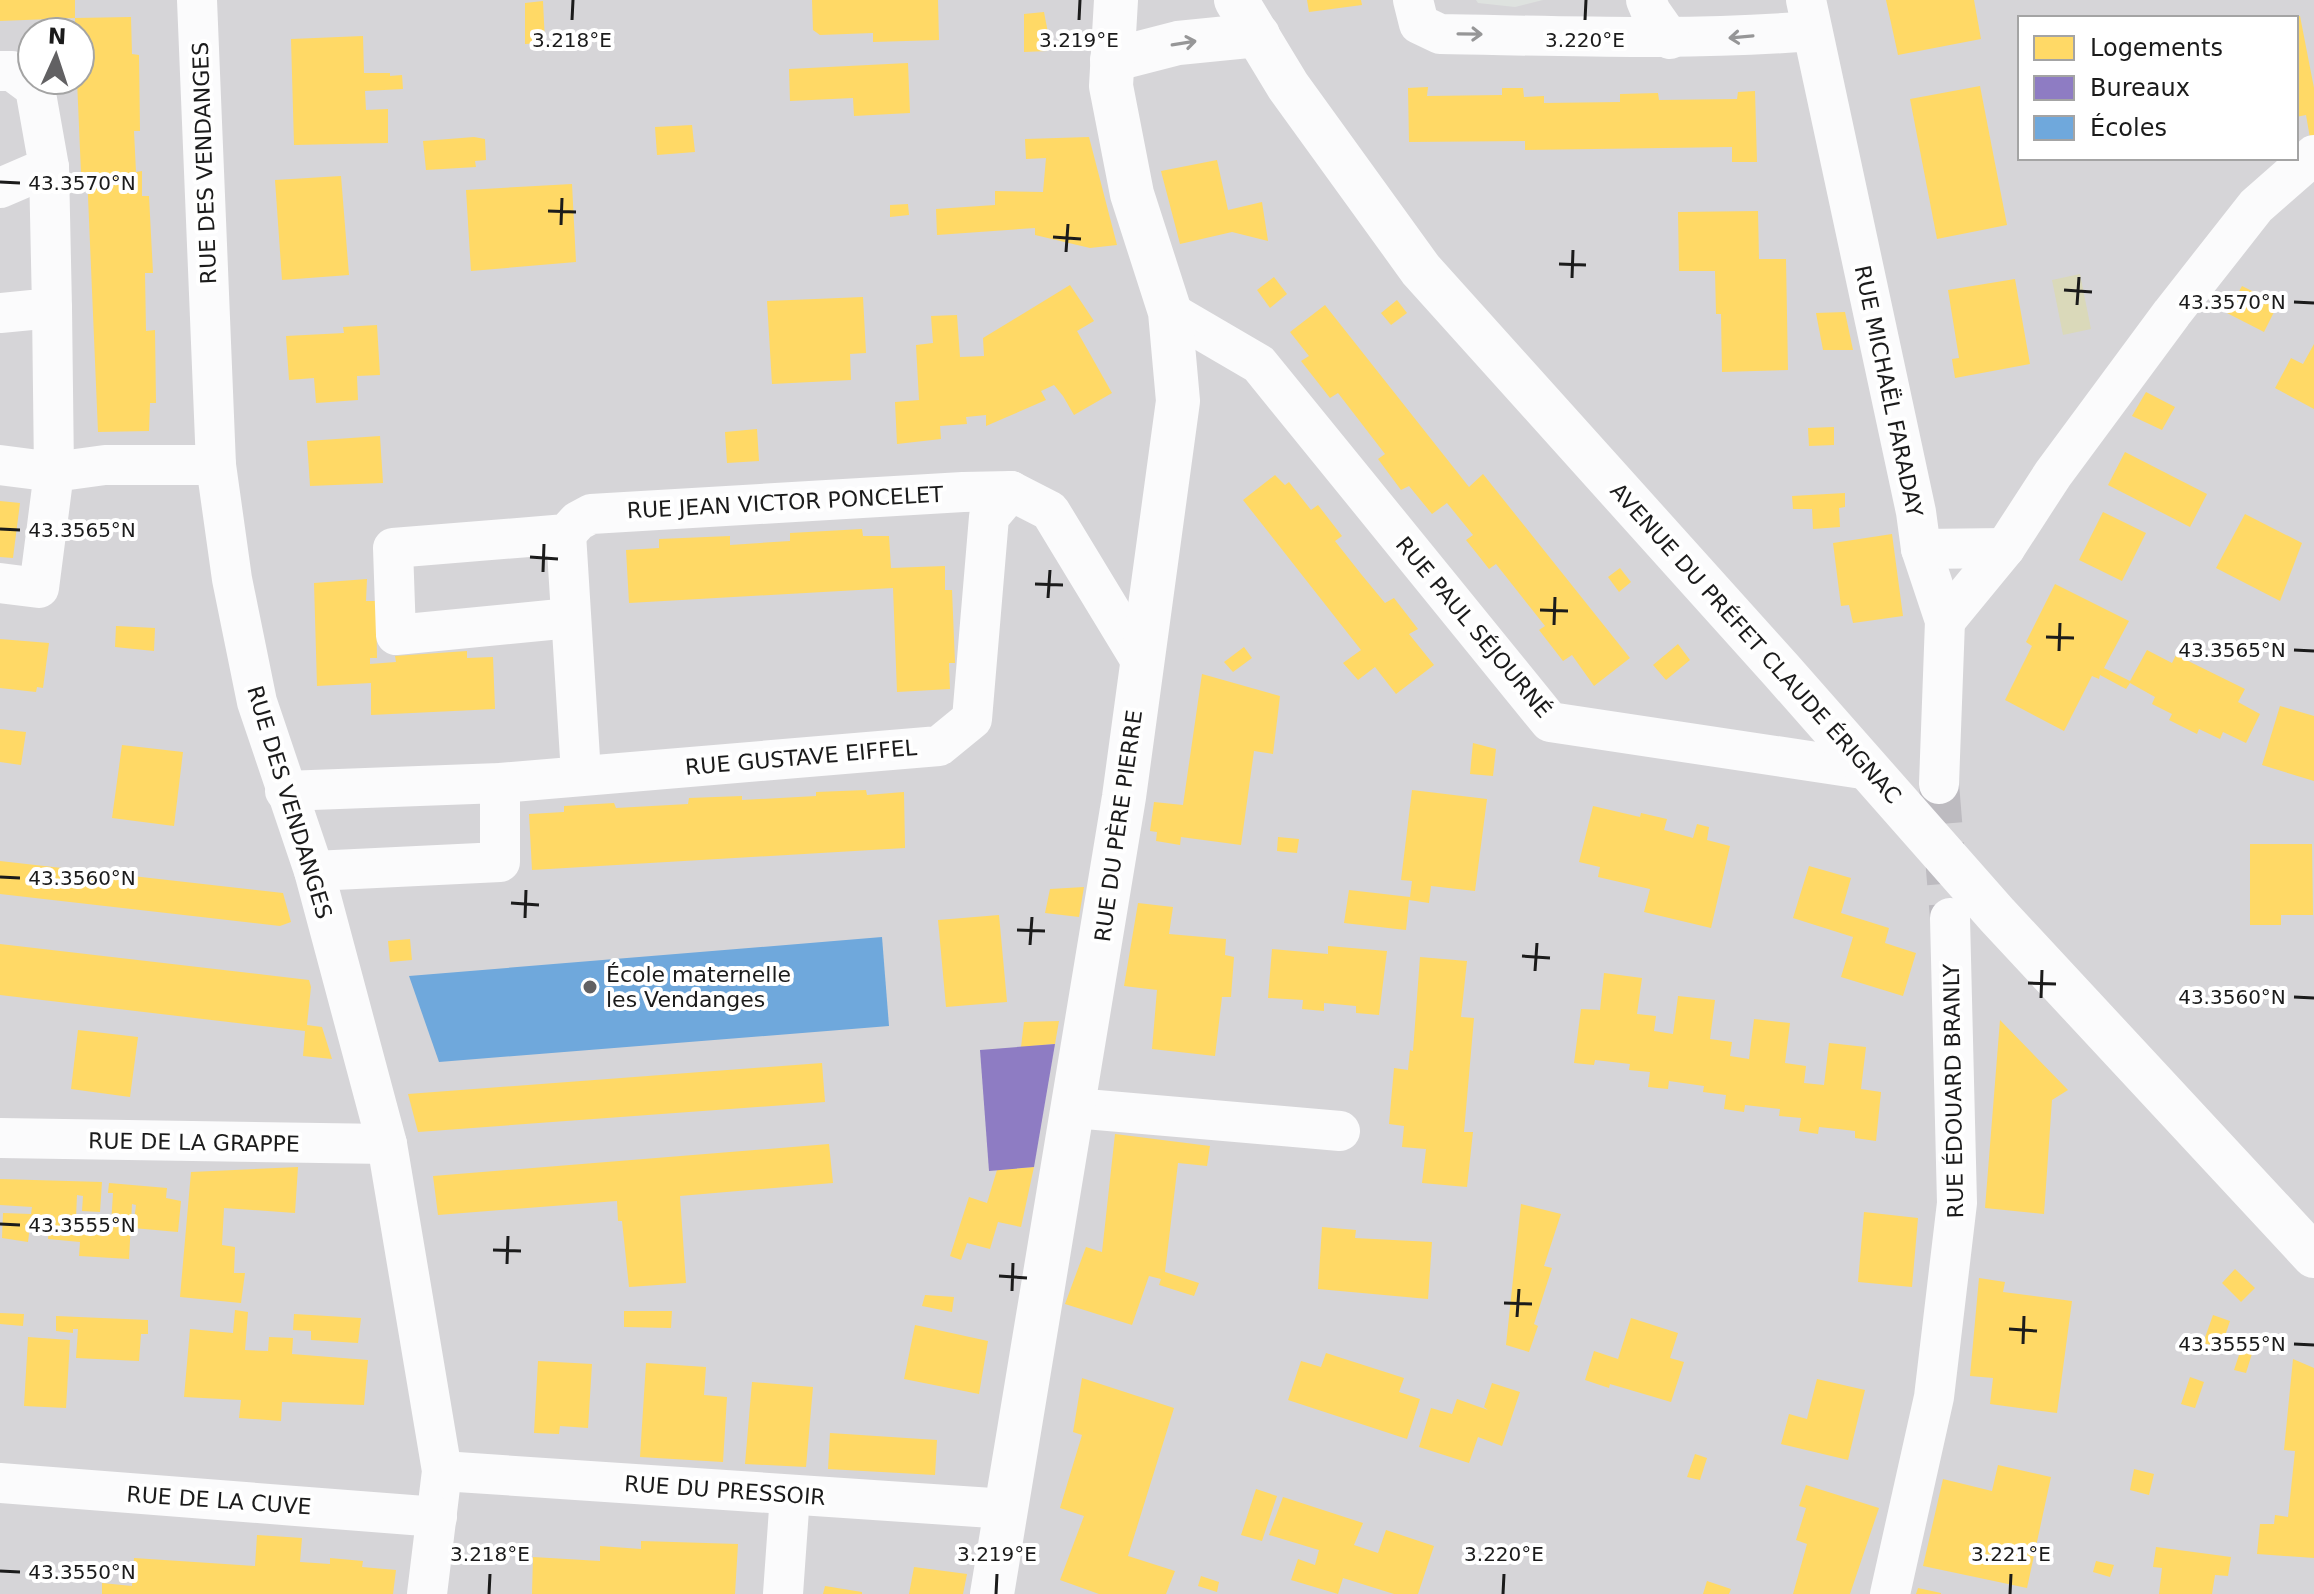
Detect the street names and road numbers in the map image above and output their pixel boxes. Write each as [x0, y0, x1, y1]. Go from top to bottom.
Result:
street label: RUE DES VENDANGES [188, 41, 221, 285]
street label: RUE MICHAËL FARADAY [1850, 263, 1927, 520]
street label: AVENUE DU PRÉFET CLAUDE ÉRIGNAC [1605, 478, 1906, 808]
street label: RUE JEAN VICTOR PONCELET [626, 482, 945, 523]
street label: RUE PAUL SÉJOURNÉ [1391, 532, 1556, 723]
street label: RUE DES VENDANGES [242, 683, 337, 922]
street label: RUE DU PÈRE PIERRE [1090, 709, 1147, 944]
street label: RUE GUSTAVE EIFFEL [684, 735, 919, 780]
street label: RUE ÉDOUARD BRANLY [1939, 963, 1968, 1218]
street label: RUE DE LA GRAPPE [88, 1128, 300, 1157]
street label: RUE DU PRESSOIR [623, 1471, 826, 1510]
street label: RUE DE LA CUVE [126, 1482, 312, 1519]

